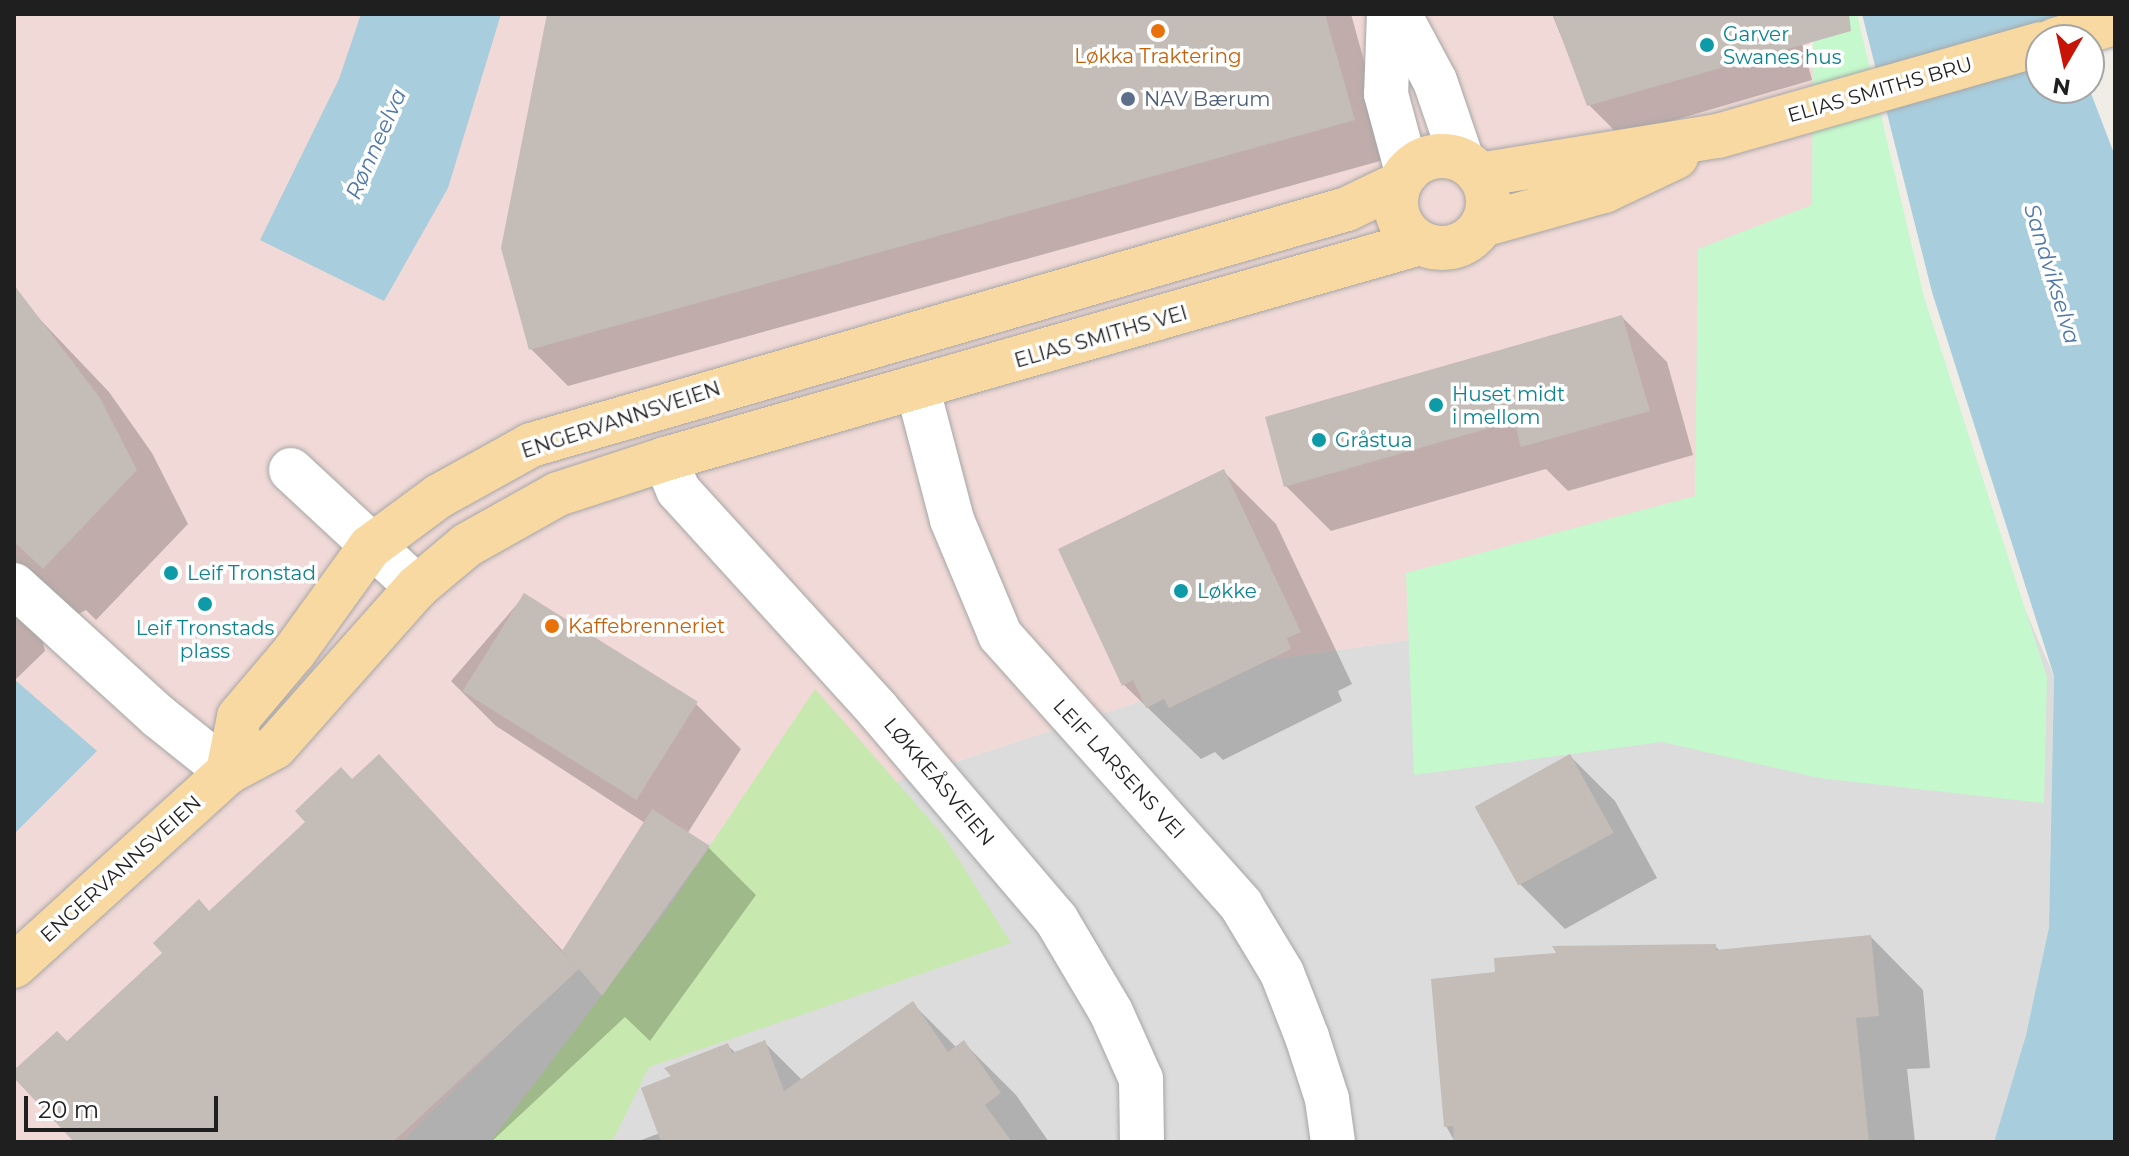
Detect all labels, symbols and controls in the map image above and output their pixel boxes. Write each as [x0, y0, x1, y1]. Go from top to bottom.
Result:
marker: Løkka Traktering [1149, 22, 1167, 40]
place label: Garver Swanes hus [1723, 22, 1841, 69]
north arrow [2025, 24, 2105, 104]
marker: Garver Swanes hus [1698, 36, 1716, 54]
place label: Løkka Traktering [1074, 44, 1242, 68]
street label: ELIAS SMITHS BRU [1785, 52, 1975, 128]
text: N [2051, 71, 2072, 101]
water label: Rønneelva [340, 85, 412, 203]
place label: NAV Bærum [1144, 87, 1271, 111]
marker: NAV Bærum [1119, 90, 1137, 108]
water label: Sandvikselva [2018, 201, 2086, 347]
street label: ELIAS SMITHS VEI [1012, 301, 1190, 373]
street label: ENGERVANNSVEIEN [518, 376, 724, 464]
place label: Huset midt i mellom [1452, 382, 1565, 429]
marker: Huset midt i mellom [1427, 396, 1445, 414]
place label: Gråstua [1335, 428, 1413, 452]
marker: Gråstua [1310, 431, 1328, 449]
place label: Leif Tronstad [187, 561, 316, 585]
marker: Leif Tronstad [162, 564, 180, 582]
place label: Løkke [1197, 579, 1257, 603]
marker: Løkke [1172, 582, 1190, 600]
marker: Leif Tronstads plass [196, 595, 214, 613]
place label: Kaffebrenneriet [568, 614, 725, 638]
place label: Leif Tronstads plass [136, 616, 274, 663]
marker: Kaffebrenneriet [543, 617, 561, 635]
street label: LEIF LARSENS VEI [1048, 694, 1190, 844]
street label: LØKKEÅSVEIEN [879, 713, 999, 851]
street label: ENGERVANNSVEIEN [36, 790, 206, 948]
scale bar [28, 1080, 222, 1130]
text: 20 m [38, 1095, 99, 1124]

